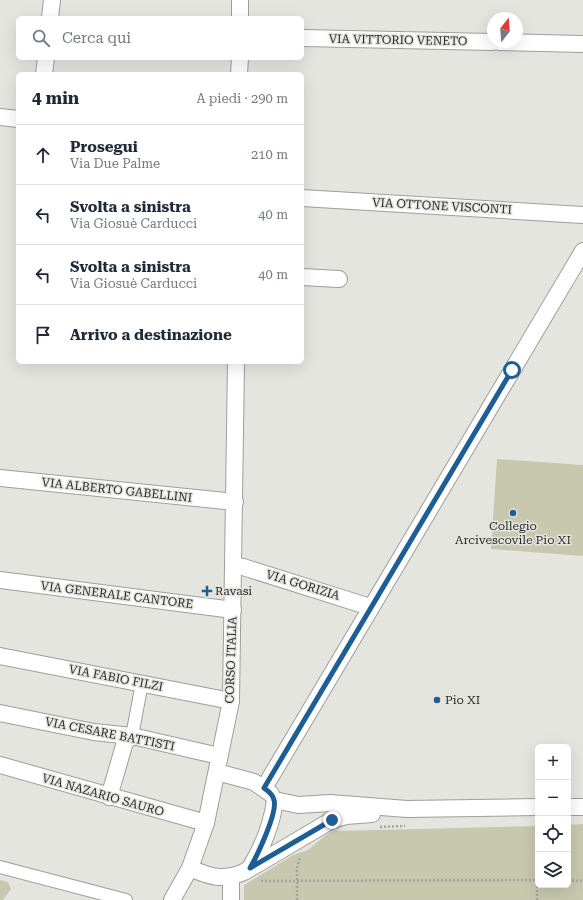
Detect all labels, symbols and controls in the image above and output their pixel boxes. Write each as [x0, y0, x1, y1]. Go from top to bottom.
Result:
north arrow [487, 12, 523, 48]
search box [16, 16, 304, 60]
icon: search [30, 27, 52, 49]
text: Cerca qui [62, 29, 131, 47]
street label: VIA VITTORIO VENETO [329, 32, 467, 48]
text: 4 min [32, 88, 79, 108]
text: A piedi · 290 m [196, 91, 288, 106]
text: Prosegui [70, 138, 138, 156]
icon: ahead [32, 144, 54, 166]
text: 210 m [251, 147, 288, 162]
text: Via Due Palme [70, 156, 160, 171]
street label: VIA OTTONE VISCONTI [372, 195, 512, 217]
text: Svolta a sinistra [70, 198, 191, 216]
icon: left [32, 204, 54, 226]
text: 40 m [258, 207, 288, 222]
text: Via Giosuè Carducci [70, 216, 197, 231]
text: Svolta a sinistra [70, 258, 191, 276]
icon: left [32, 264, 54, 286]
text: 40 m [258, 267, 288, 282]
text: Via Giosuè Carducci [70, 276, 197, 291]
icon: arrive [32, 324, 54, 346]
text: Arrivo a destinazione [70, 326, 232, 344]
route start [503, 361, 521, 379]
street label: VIA ALBERTO GABELLINI [41, 475, 193, 505]
marker: Collegio Arcivescovile Pio XI [508, 508, 518, 518]
place label: Collegio Arcivescovile Pio XI [455, 519, 571, 547]
street label: VIA GORIZIA [264, 567, 342, 603]
street label: VIA GENERALE CANTORE [40, 579, 194, 611]
place label: Ravasi [215, 584, 252, 598]
marker: Ravasi [202, 586, 212, 596]
street label: CORSO ITALIA [222, 616, 240, 704]
street label: VIA FABIO FILZI [68, 662, 164, 694]
place label: Pio XI [445, 693, 480, 707]
marker: Pio XI [432, 695, 442, 705]
street label: VIA CESARE BATTISTI [44, 715, 176, 753]
map controls [535, 744, 571, 888]
button: + [535, 744, 571, 780]
street label: VIA NAZARIO SAURO [40, 771, 166, 819]
button: − [535, 780, 571, 816]
route end [323, 811, 341, 829]
button: locate [535, 816, 571, 852]
button: layers [535, 852, 571, 888]

